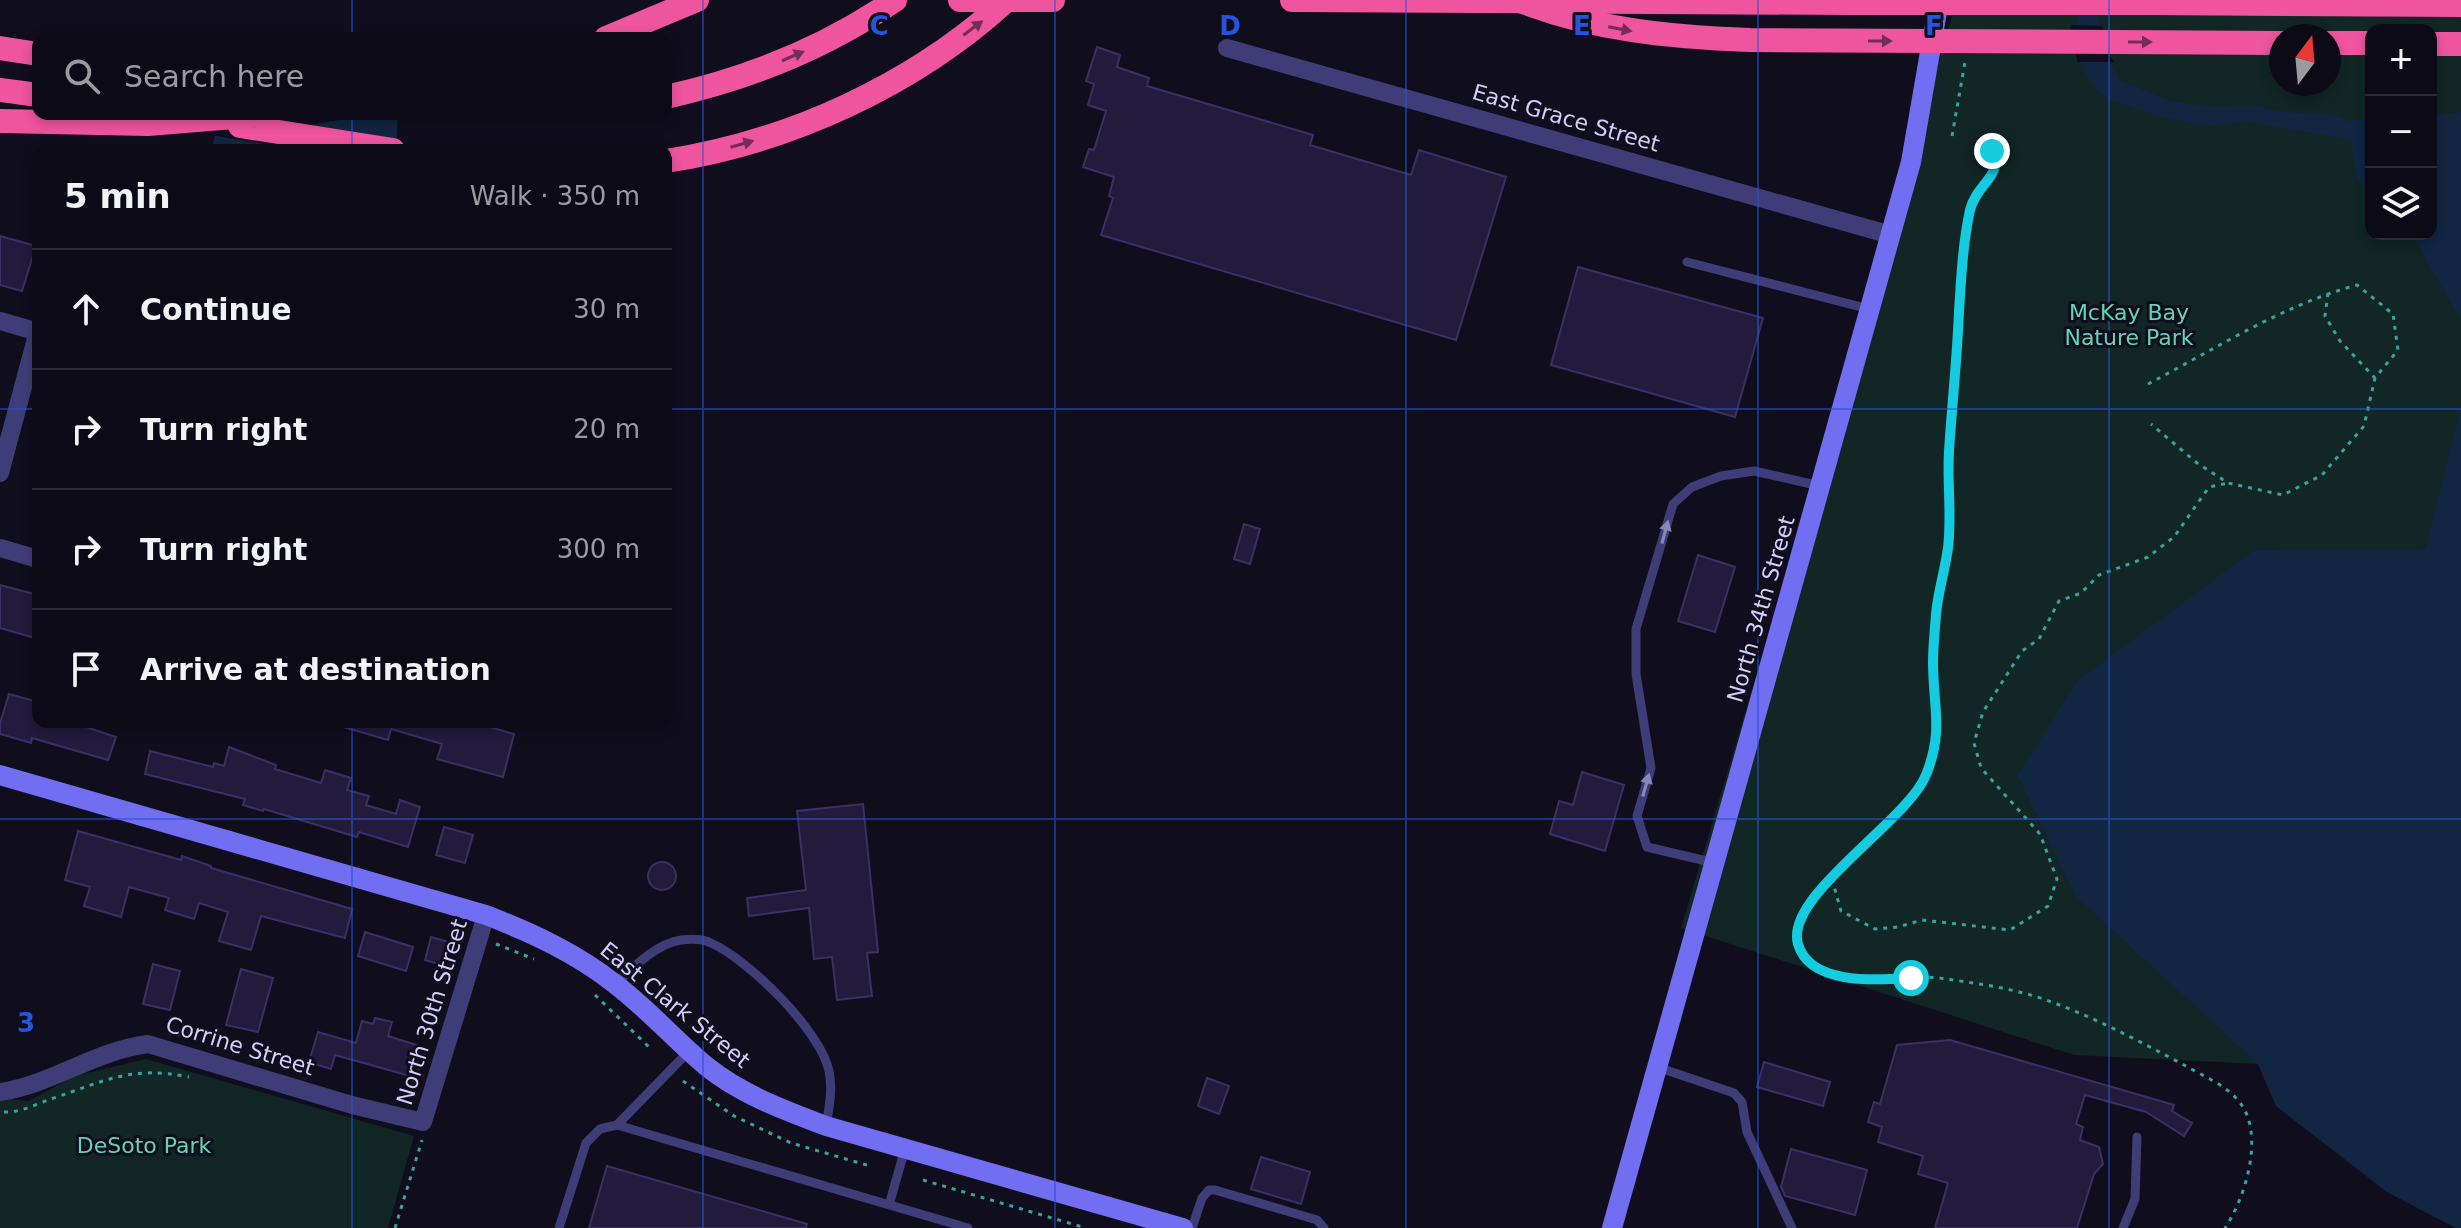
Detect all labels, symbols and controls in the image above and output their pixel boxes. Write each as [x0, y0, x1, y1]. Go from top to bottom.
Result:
text: C [869, 11, 889, 41]
text: D [1219, 11, 1241, 41]
text: E [1573, 11, 1591, 41]
text: F [1925, 11, 1943, 41]
one-way arrow [963, 20, 983, 36]
one-way arrow [1608, 24, 1633, 36]
north arrow [2269, 24, 2341, 96]
map controls [2365, 24, 2437, 240]
button: + [2365, 24, 2437, 96]
search box [32, 32, 672, 120]
one-way arrow [1868, 35, 1893, 47]
one-way arrow [2128, 36, 2153, 48]
one-way arrow [781, 49, 805, 62]
icon: search [60, 54, 104, 98]
text: Search here [124, 59, 304, 94]
street label: East Grace Street [1470, 79, 1663, 157]
button: − [2365, 96, 2437, 168]
route end [1974, 133, 2010, 169]
one-way arrow [730, 137, 755, 149]
button: layers [2365, 168, 2437, 240]
text: 5 min [64, 176, 171, 216]
text: Walk · 350 m [470, 181, 640, 211]
icon: ahead [64, 287, 108, 331]
text: Continue [140, 292, 292, 327]
text: 30 m [573, 294, 640, 324]
park label: McKay Bay Nature Park [2064, 300, 2194, 350]
icon: right [64, 407, 108, 451]
text: Turn right [140, 412, 307, 447]
text: 20 m [573, 414, 640, 444]
street label: North 34th Street [1722, 512, 1800, 705]
one-way arrow [1660, 519, 1672, 544]
icon: right [64, 527, 108, 571]
text: Turn right [140, 532, 307, 567]
text: 300 m [557, 534, 640, 564]
icon: arrive [64, 647, 108, 691]
text: Arrive at destination [140, 652, 491, 687]
one-way arrow [1640, 773, 1653, 797]
street label: North 30th Street [392, 916, 472, 1108]
street label: East Clark Street [595, 937, 755, 1073]
route start [1893, 960, 1929, 996]
text: 3 [17, 1008, 35, 1038]
street label: Corrine Street [163, 1012, 318, 1081]
park label: DeSoto Park [77, 1133, 212, 1158]

